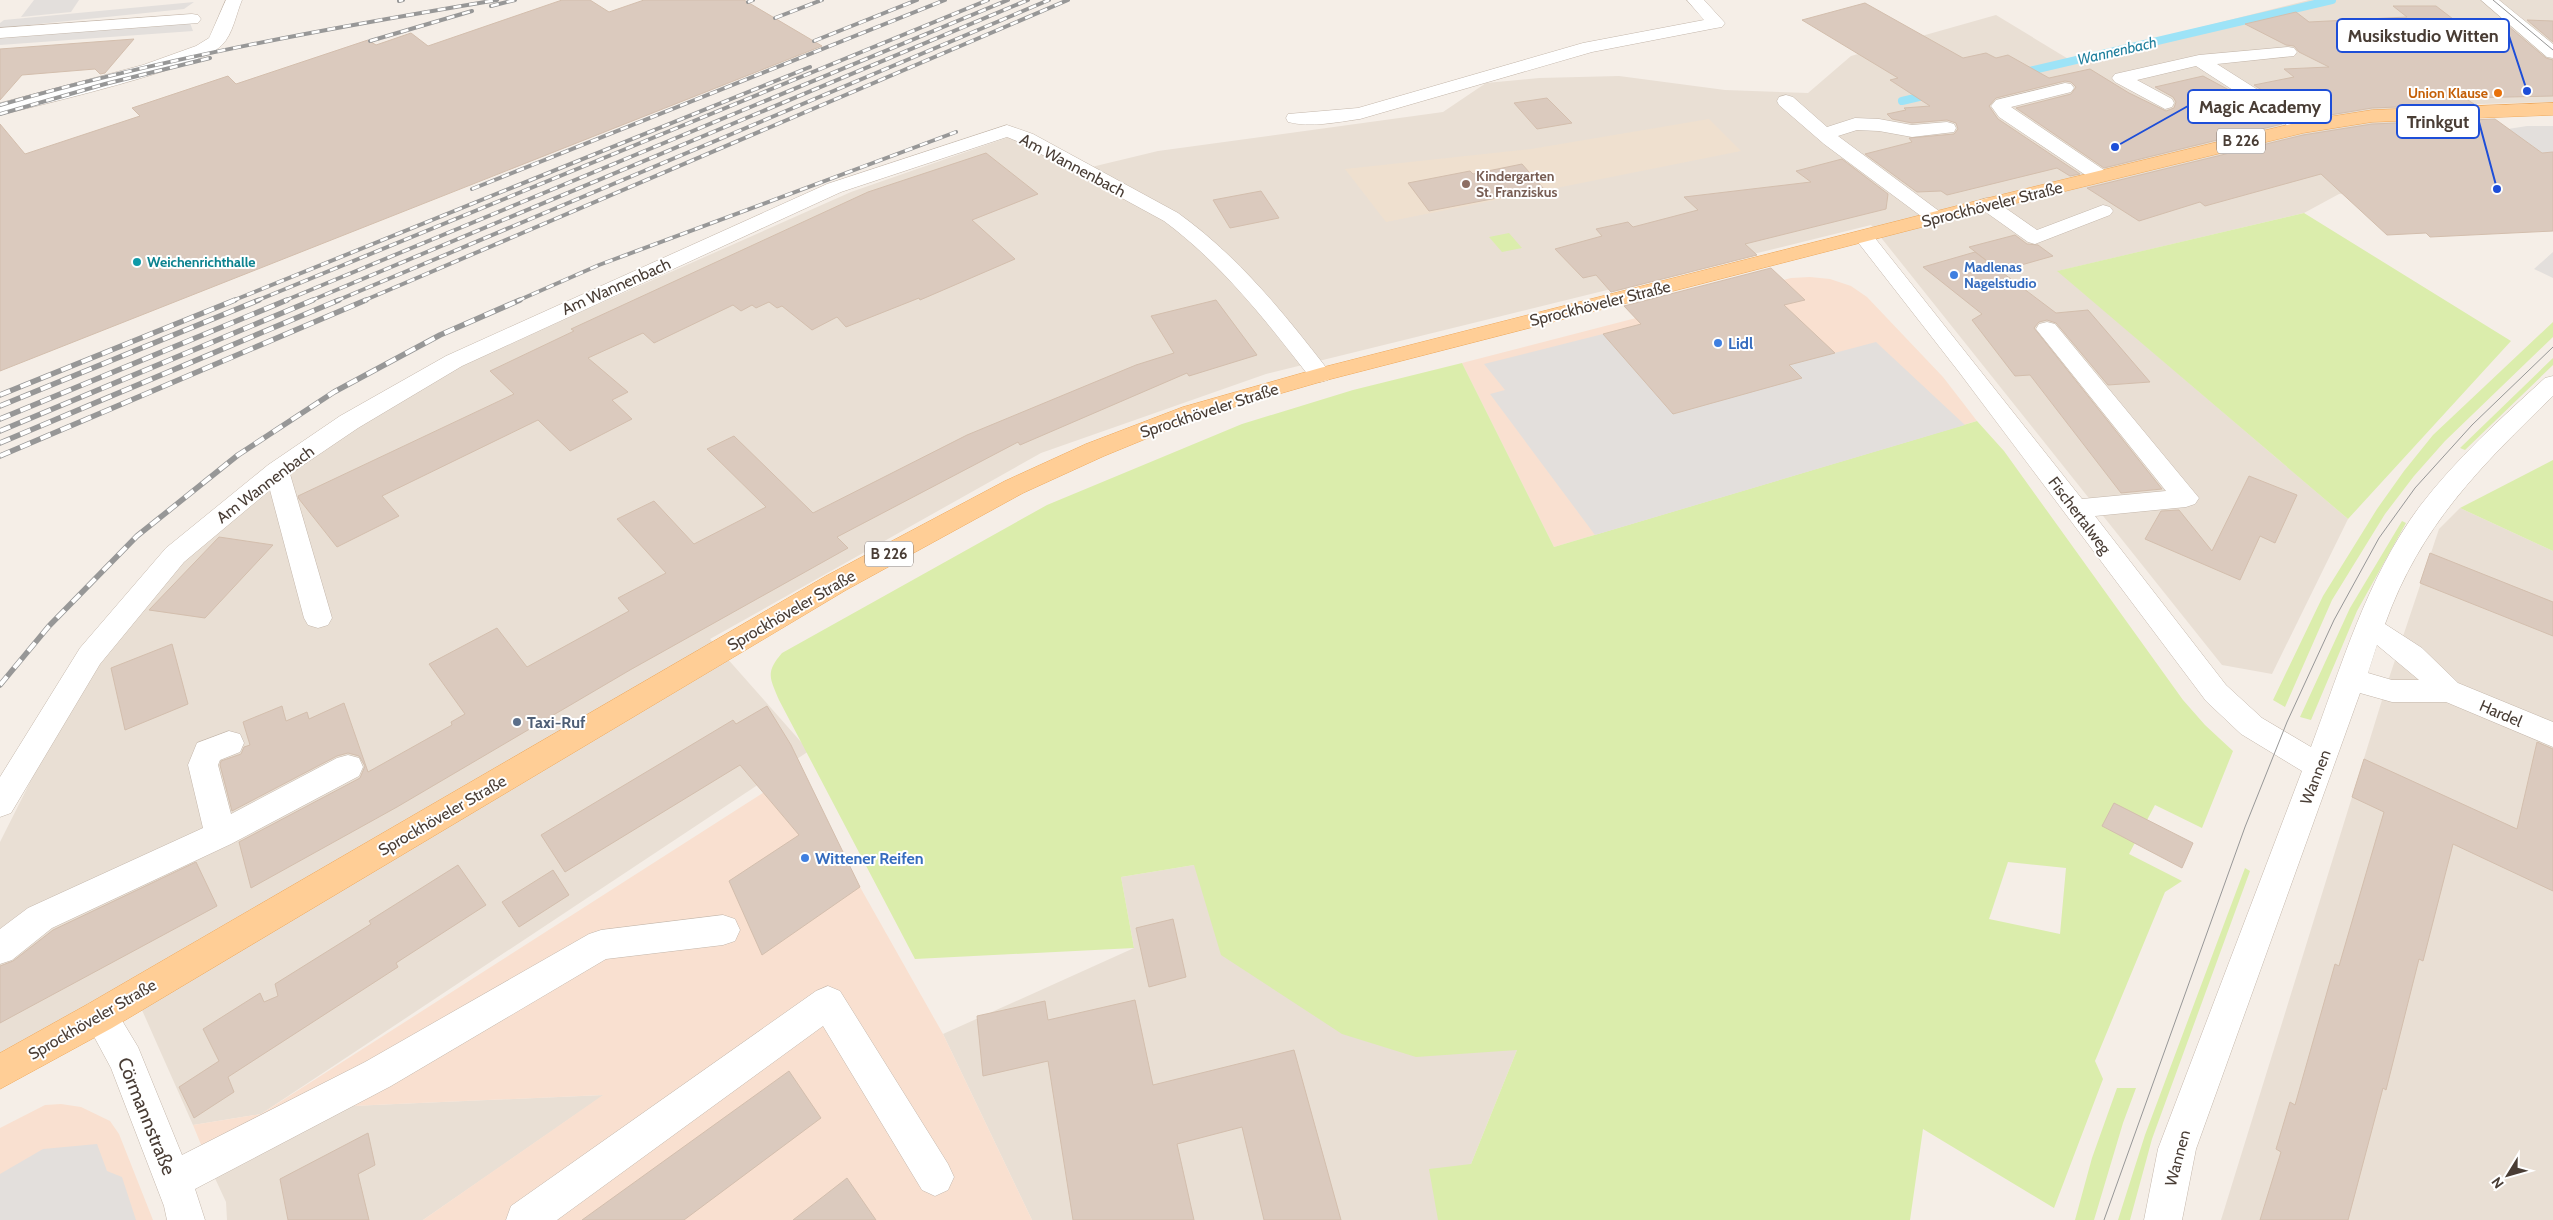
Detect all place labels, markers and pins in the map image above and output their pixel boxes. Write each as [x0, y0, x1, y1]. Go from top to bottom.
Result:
callout: Musikstudio Witten [2337, 19, 2509, 52]
place label: Union Klause [2408, 84, 2488, 102]
marker: Union Klause [2492, 87, 2504, 99]
callout: Magic Academy [2188, 90, 2331, 123]
callout: Trinkgut [2397, 105, 2479, 138]
place label: Kindergarten St. Franziskus [1476, 167, 1558, 201]
marker: Kindergarten St. Franziskus [1460, 178, 1472, 190]
place label: Weichenrichthalle [147, 253, 256, 271]
marker: Weichenrichthalle [131, 256, 143, 268]
place label: Madlenas Nagelstudio [1964, 258, 2036, 292]
marker: Madlenas Nagelstudio [1948, 269, 1960, 281]
place label: Lidl [1728, 334, 1753, 353]
marker: Lidl [1712, 337, 1724, 349]
place label: Taxi-Ruf [527, 713, 586, 732]
marker: Taxi-Ruf [511, 716, 523, 728]
place label: Wittener Reifen [815, 849, 924, 868]
marker: Wittener Reifen [799, 852, 811, 864]

